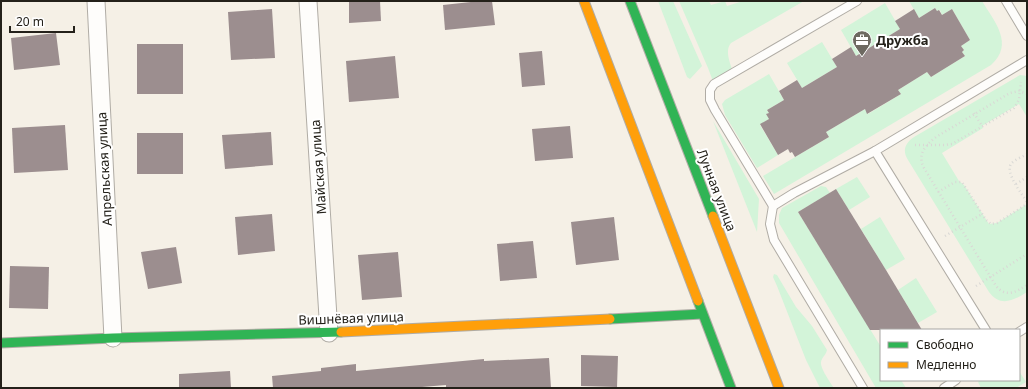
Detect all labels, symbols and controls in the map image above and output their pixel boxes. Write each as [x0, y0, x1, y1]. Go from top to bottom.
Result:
scale bar [10, 8, 74, 34]
text: 20 m [16, 13, 44, 30]
office icon: Дружба [851, 29, 873, 57]
place label: Дружба [876, 31, 929, 49]
street label: Апрельская улица [92, 112, 116, 226]
street label: Майская улица [306, 119, 330, 215]
street label: Лунная улица [693, 146, 741, 234]
street label: Вишнёвая улица [298, 307, 404, 329]
legend [880, 329, 1020, 381]
text: Свободно [916, 336, 974, 353]
text: Медленно [916, 356, 976, 373]

